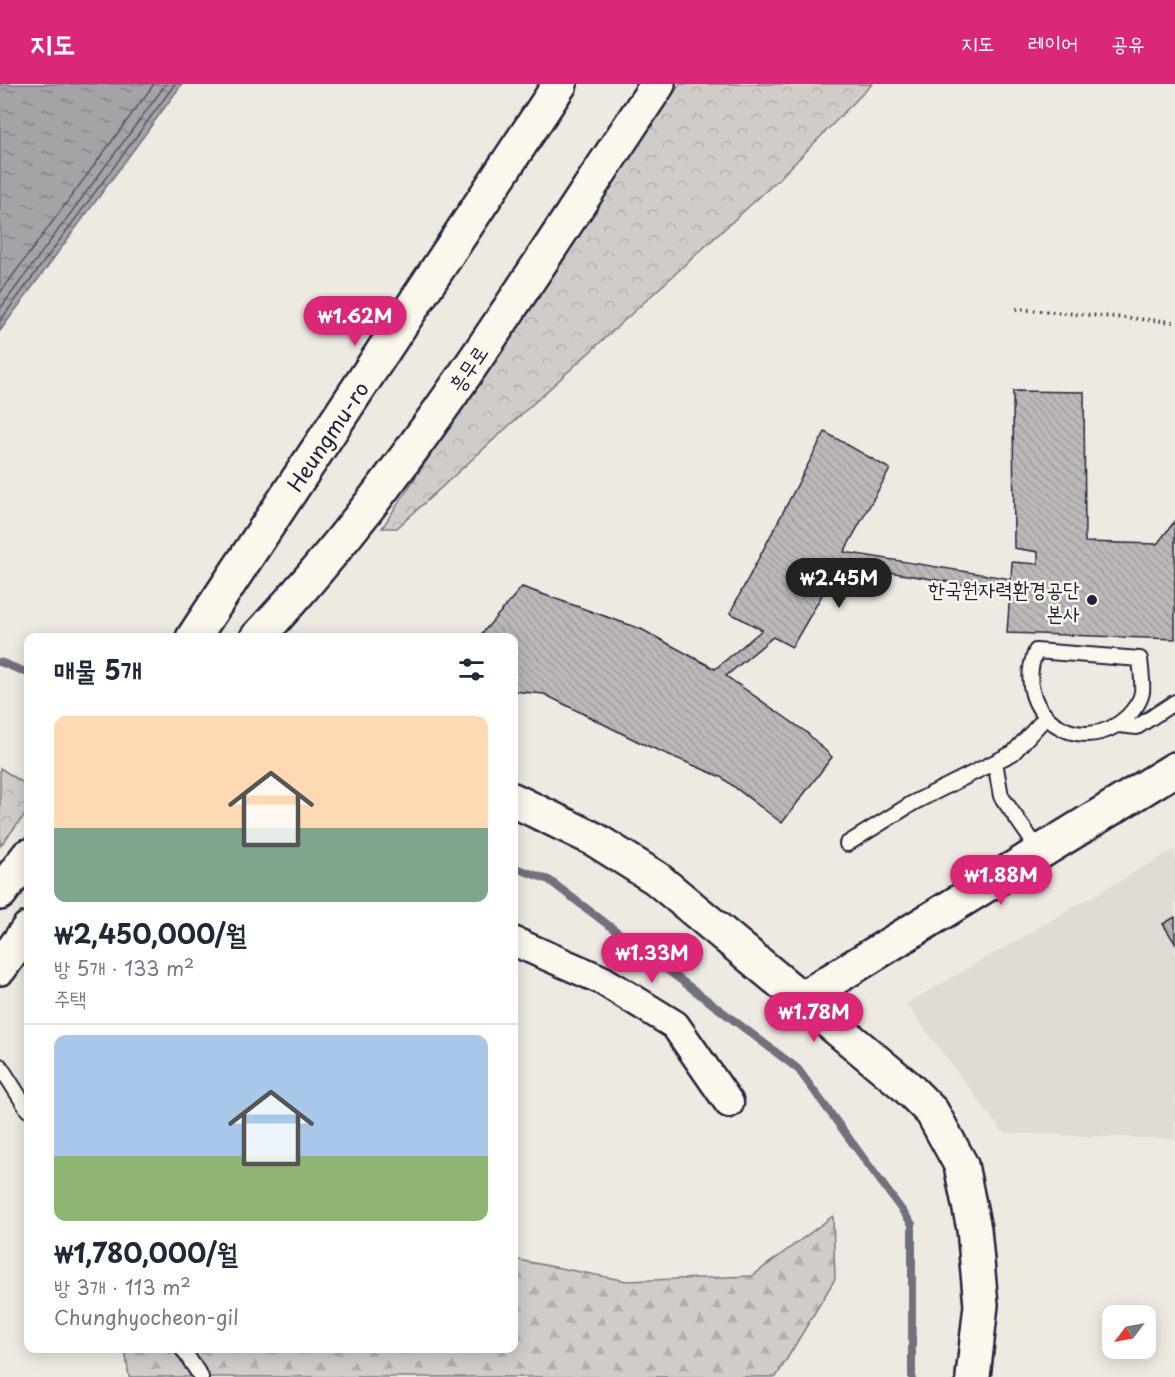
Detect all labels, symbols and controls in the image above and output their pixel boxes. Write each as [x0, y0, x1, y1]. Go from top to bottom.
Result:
text: 지도 [30, 21, 75, 64]
text: 지도 [961, 26, 995, 58]
text: 레이어 [1028, 26, 1078, 58]
text: 공유 [1111, 26, 1145, 58]
pin: ₩1.62M [306, 296, 404, 347]
text: ₩1.62M [318, 300, 392, 330]
street label: 흥무로 [440, 338, 494, 398]
street label: Heungmu-ro [278, 374, 376, 498]
pin: ₩2.45M [790, 558, 888, 609]
text: ₩2.45M [800, 562, 878, 592]
place label: 한국원자력환경공단 본사 [928, 572, 1080, 628]
marker: 한국원자력환경공단 본사 [1085, 593, 1099, 607]
text: 매물 5개 [54, 650, 142, 689]
icon: filters [455, 653, 488, 686]
icon: home [217, 755, 325, 863]
pin: ₩1.88M [952, 855, 1050, 906]
text: ₩1.88M [964, 859, 1038, 889]
text: ₩2,450,000/월 [54, 914, 246, 953]
pin: ₩1.33M [603, 933, 701, 984]
text: ₩1.33M [615, 937, 689, 967]
text: 방 5개 · 133 m² [54, 953, 194, 983]
text: 주택 [54, 983, 86, 1013]
pin: ₩1.78M [765, 992, 863, 1043]
text: ₩1.78M [778, 996, 850, 1026]
icon: home [217, 1074, 325, 1182]
text: ₩1,780,000/월 [54, 1233, 238, 1272]
text: 방 3개 · 113 m² [54, 1272, 191, 1302]
text: Chunghyocheon-gil [54, 1302, 239, 1332]
north arrow [1102, 1305, 1156, 1359]
map controls [1102, 1305, 1156, 1359]

